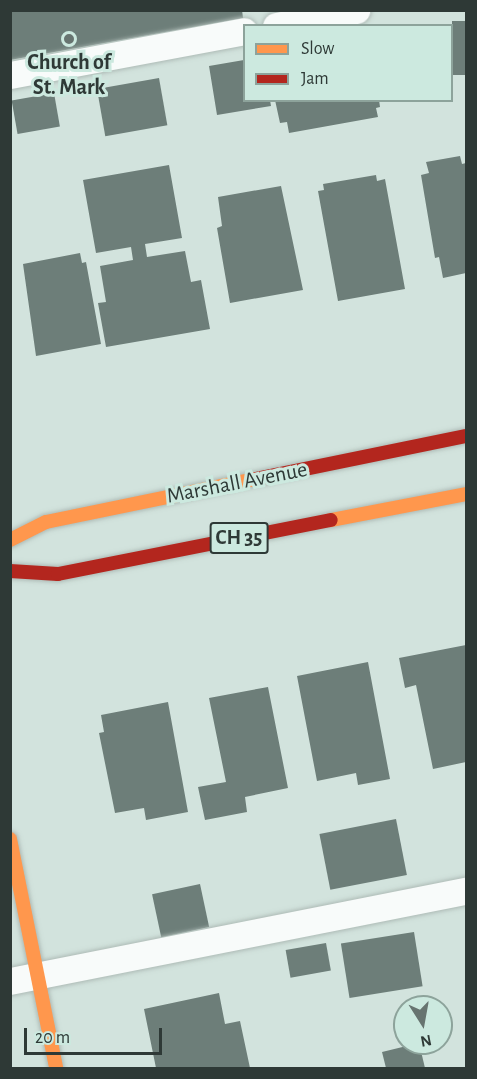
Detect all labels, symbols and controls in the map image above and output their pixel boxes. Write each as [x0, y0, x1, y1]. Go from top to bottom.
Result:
legend [243, 24, 453, 102]
marker: Church of St. Mark [62, 32, 76, 46]
text: Slow [301, 40, 334, 58]
place label: Church of St. Mark [27, 49, 111, 100]
text: Jam [301, 70, 329, 88]
street label: Marshall Avenue [165, 456, 309, 510]
road number: CH 35 [209, 520, 269, 556]
north arrow [393, 995, 453, 1055]
scale bar [27, 1016, 165, 1054]
text: 20 m [35, 1029, 70, 1047]
text: N [419, 1032, 433, 1050]

